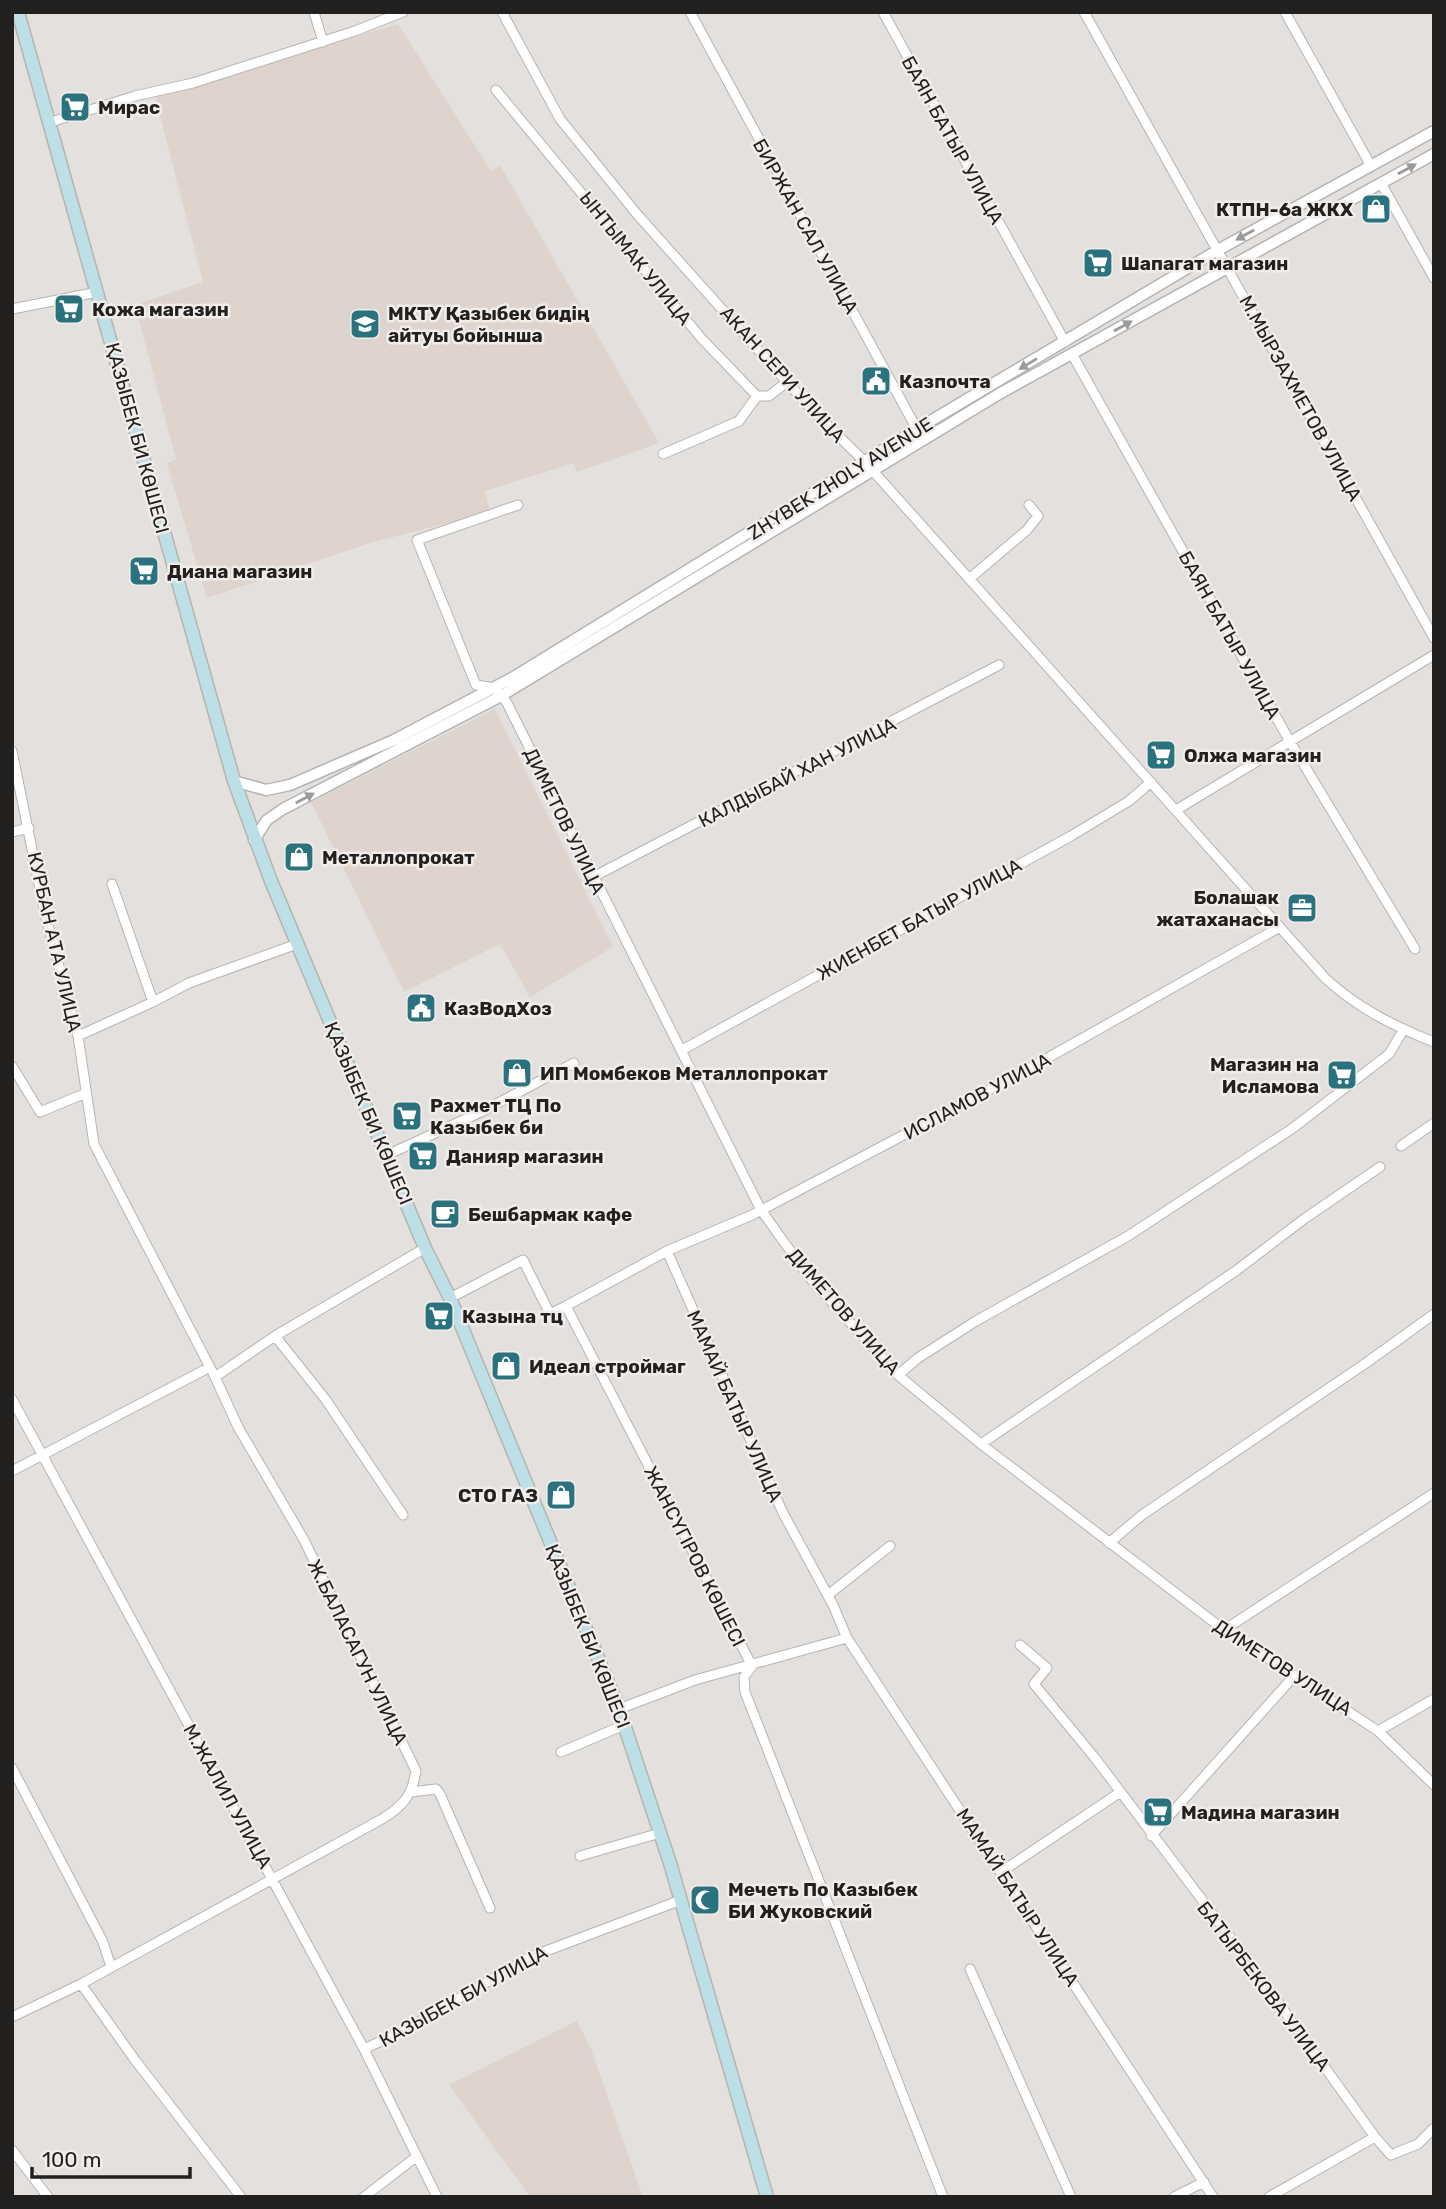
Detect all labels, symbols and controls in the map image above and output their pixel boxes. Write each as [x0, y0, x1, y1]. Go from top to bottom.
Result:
street label: БАЯН БАТЫР УЛИЦА [897, 52, 1009, 229]
supermarket icon: Мирас [58, 90, 92, 124]
place label: Мирас [98, 96, 160, 119]
street label: БИРЖАН САЛ УЛИЦА [748, 135, 863, 318]
one-way arrow [1398, 163, 1417, 175]
street label: ЫНТЫМАК УЛИЦА [575, 187, 697, 330]
shop icon: КТПН-6а ЖКХ [1359, 192, 1393, 226]
place label: КТПН-6а ЖКХ [1216, 198, 1353, 221]
one-way arrow [1235, 229, 1255, 241]
supermarket icon: Шапагат магазин [1081, 246, 1115, 280]
place label: Шапагат магазин [1121, 252, 1288, 275]
street label: М.МЫРЗАХМЕТОВ УЛИЦА [1234, 291, 1367, 505]
supermarket icon: Кожа магазин [52, 292, 86, 326]
place label: Кожа магазин [92, 298, 229, 321]
street label: АКАН СЕРИ УЛИЦА [715, 301, 850, 448]
place label: МКТУ Қазыбек бидің айтуы бойынша [388, 302, 590, 347]
school or university icon: МКТУ Қазыбек бидің айтуы бойынша [348, 307, 382, 341]
one-way arrow [1113, 320, 1132, 332]
street label: ҚАЗЫБЕК БИ КӨШЕСІ [101, 340, 174, 536]
one-way arrow [1019, 357, 1038, 370]
public building icon: Казпочта [859, 364, 893, 398]
place label: Казпочта [899, 370, 991, 393]
street label: ZHYBEK ZHOLY AVENUE [744, 412, 937, 545]
street label: БАЯН БАТЫР УЛИЦА [1174, 547, 1286, 724]
supermarket icon: Диана магазин [127, 554, 161, 588]
place label: Диана магазин [167, 560, 312, 583]
street label: КАЛДЫБАЙ ХАН УЛИЦА [695, 712, 900, 832]
supermarket icon: Олжа магазин [1144, 738, 1178, 772]
street label: ДИМЕТОВ УЛИЦА [519, 744, 610, 898]
place label: Олжа магазин [1184, 744, 1322, 767]
one-way arrow [295, 792, 315, 803]
shop icon: Металлопрокат [282, 840, 316, 874]
place label: Металлопрокат [322, 846, 475, 869]
street label: КУРБАН АТА УЛИЦА [23, 850, 87, 1035]
street label: ЖИЕНБЕТ БАТЫР УЛИЦА [813, 853, 1026, 985]
place label: Болашак жатаханасы [1156, 886, 1279, 931]
office icon: Болашак жатаханасы [1285, 891, 1319, 925]
public building icon: КазВодХоз [404, 991, 438, 1025]
place label: КазВодХоз [444, 997, 552, 1020]
street label: ҚАЗЫБЕК БИ КӨШЕСІ [320, 1018, 418, 1208]
street label: ИСЛАМОВ УЛИЦА [900, 1048, 1055, 1145]
place label: Магазин на Исламова [1210, 1053, 1319, 1098]
shop icon: ИП Момбеков Металлопрокат [500, 1056, 534, 1090]
supermarket icon: Магазин на Исламова [1325, 1058, 1359, 1092]
place label: ИП Момбеков Металлопрокат [540, 1062, 829, 1085]
place label: Рахмет ТЦ По Казыбек би [430, 1094, 561, 1139]
supermarket icon: Рахмет ТЦ По Казыбек би [390, 1099, 424, 1133]
supermarket icon: Данияр магазин [406, 1139, 440, 1173]
place label: Данияр магазин [446, 1145, 604, 1168]
cafe icon: Бешбармак кафе [428, 1197, 462, 1231]
place label: Бешбармак кафе [468, 1203, 632, 1226]
street label: ДИМЕТОВ УЛИЦА [782, 1243, 905, 1379]
supermarket icon: Казына тц [422, 1299, 456, 1333]
place label: Казына тц [462, 1305, 564, 1328]
street label: МАМАЙ БАТЫР УЛИЦА [682, 1307, 787, 1506]
shop icon: Идеал строймаг [489, 1349, 523, 1383]
place label: Идеал строймаг [529, 1355, 686, 1378]
street label: ЖАНСҮГІРОВ КӨШЕСІ [639, 1462, 750, 1650]
shop icon: СТО ГАЗ [544, 1478, 578, 1512]
place label: СТО ГАЗ [458, 1484, 538, 1507]
street label: ҚАЗЫБЕК БИ КӨШЕСІ [540, 1541, 635, 1732]
street label: Ж.БАЛАСАГУН УЛИЦА [303, 1556, 413, 1749]
street label: ДИМЕТОВ УЛИЦА [1209, 1614, 1356, 1721]
street label: М.ЖАЛИЛ УЛИЦА [178, 1720, 277, 1873]
supermarket icon: Мадина магазин [1141, 1795, 1175, 1829]
place label: Мадина магазин [1181, 1801, 1340, 1824]
street label: МАМАЙ БАТЫР УЛИЦА [951, 1804, 1084, 1991]
place label: Мечеть По Казыбек БИ Жуковский [728, 1878, 918, 1923]
mosque icon: Мечеть По Казыбек БИ Жуковский [688, 1883, 722, 1917]
street label: БАТЫРБЕКОВА УЛИЦА [1192, 1897, 1335, 2076]
street label: КАЗЫБЕК БИ УЛИЦА [375, 1941, 551, 2052]
scale bar [32, 2136, 189, 2180]
text: 100 m [42, 2147, 101, 2172]

